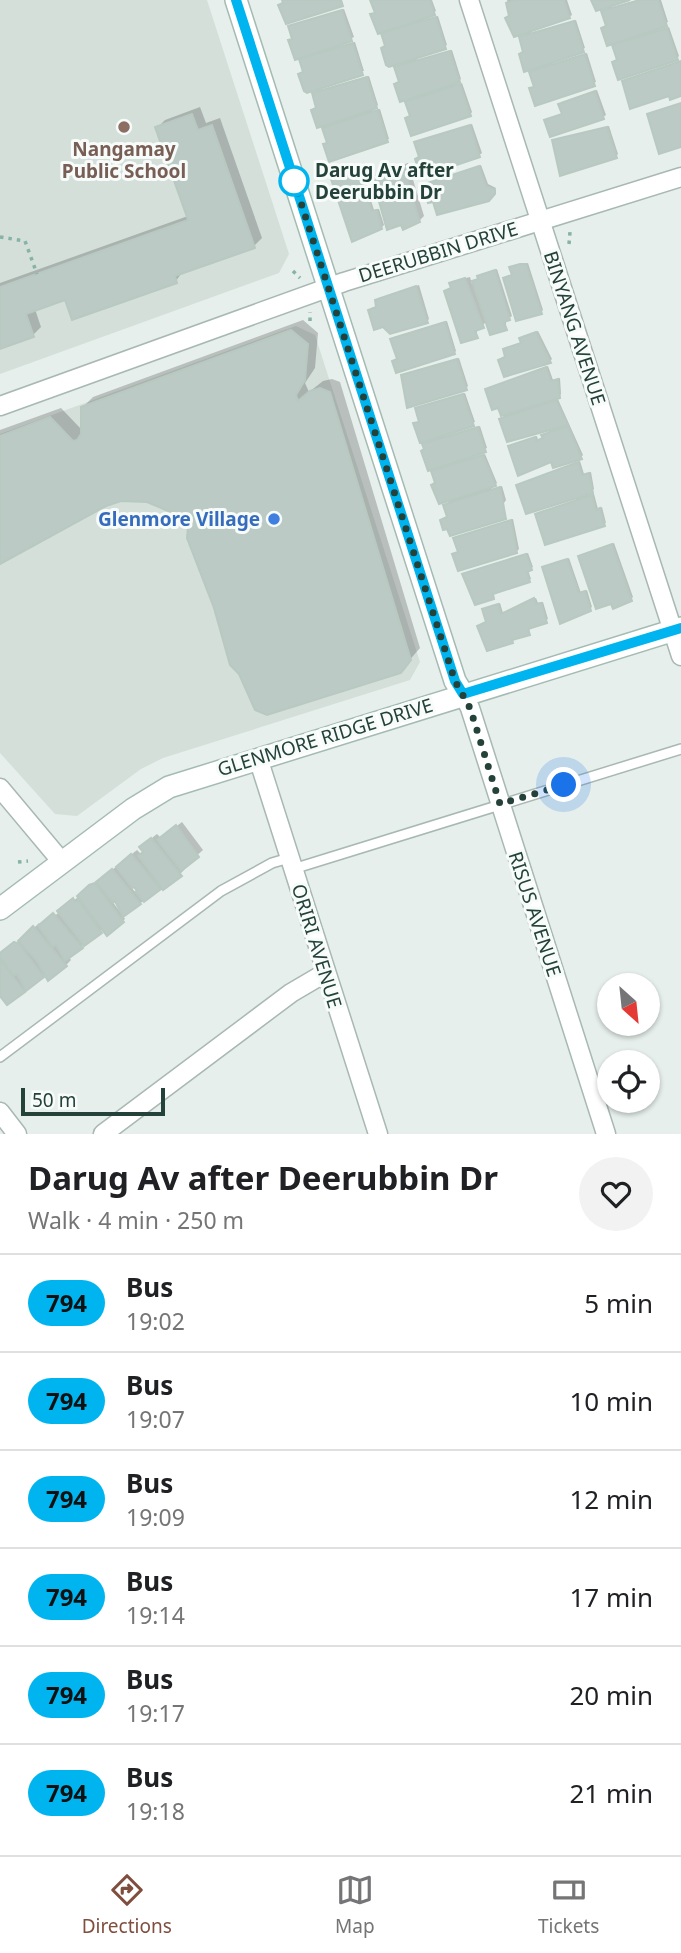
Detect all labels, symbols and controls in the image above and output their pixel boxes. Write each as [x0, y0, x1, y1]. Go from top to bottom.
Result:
marker: Nangamay Public School [116, 119, 132, 135]
place label: Nangamay Public School [62, 136, 186, 184]
place label: Darug Av after Deerubbin Dr [315, 157, 454, 205]
marker: Darug Av after Deerubbin Dr [279, 166, 309, 196]
street label: DEERUBBIN DRIVE [355, 215, 521, 289]
street label: BINYANG AVENUE [538, 248, 612, 408]
place label: Glenmore Village [98, 506, 260, 532]
marker: Glenmore Village [266, 511, 282, 527]
street label: GLENMORE RIDGE DRIVE [214, 692, 436, 782]
your location [546, 767, 581, 802]
street label: RISUS AVENUE [503, 848, 567, 980]
street label: ORIRI AVENUE [286, 881, 348, 1011]
north arrow [597, 973, 660, 1036]
map controls [597, 973, 660, 1113]
button: locate [597, 1050, 660, 1113]
scale bar [21, 1085, 164, 1117]
text: 50 m [32, 1087, 76, 1113]
text: Darug Av after Deerubbin Dr [28, 1155, 498, 1200]
button: heart [579, 1157, 653, 1231]
text: Walk · 4 min · 250 m [28, 1204, 244, 1236]
text: Bus [126, 1269, 173, 1305]
text: 5 min [584, 1285, 653, 1321]
text: 794 [46, 1286, 87, 1319]
text: 19:02 [126, 1305, 185, 1337]
text: Bus [126, 1367, 173, 1403]
text: 10 min [569, 1383, 653, 1419]
text: 794 [46, 1384, 87, 1417]
text: 19:07 [126, 1403, 185, 1435]
text: Bus [126, 1465, 173, 1501]
text: 12 min [569, 1481, 653, 1517]
text: 794 [46, 1482, 87, 1515]
text: 19:09 [126, 1501, 185, 1533]
text: Bus [126, 1563, 173, 1599]
text: 17 min [569, 1579, 653, 1615]
text: 794 [46, 1580, 87, 1613]
text: 19:14 [126, 1599, 185, 1631]
text: Bus [126, 1661, 173, 1697]
text: 20 min [569, 1677, 653, 1713]
text: 794 [46, 1678, 87, 1711]
text: 19:17 [126, 1697, 185, 1729]
text: Bus [126, 1759, 173, 1795]
text: 21 min [569, 1775, 653, 1811]
text: 794 [46, 1776, 87, 1809]
text: 19:18 [126, 1795, 185, 1827]
tab: Directions [82, 1871, 172, 1939]
tab: Map [335, 1871, 375, 1939]
tab: Tickets [538, 1871, 599, 1939]

